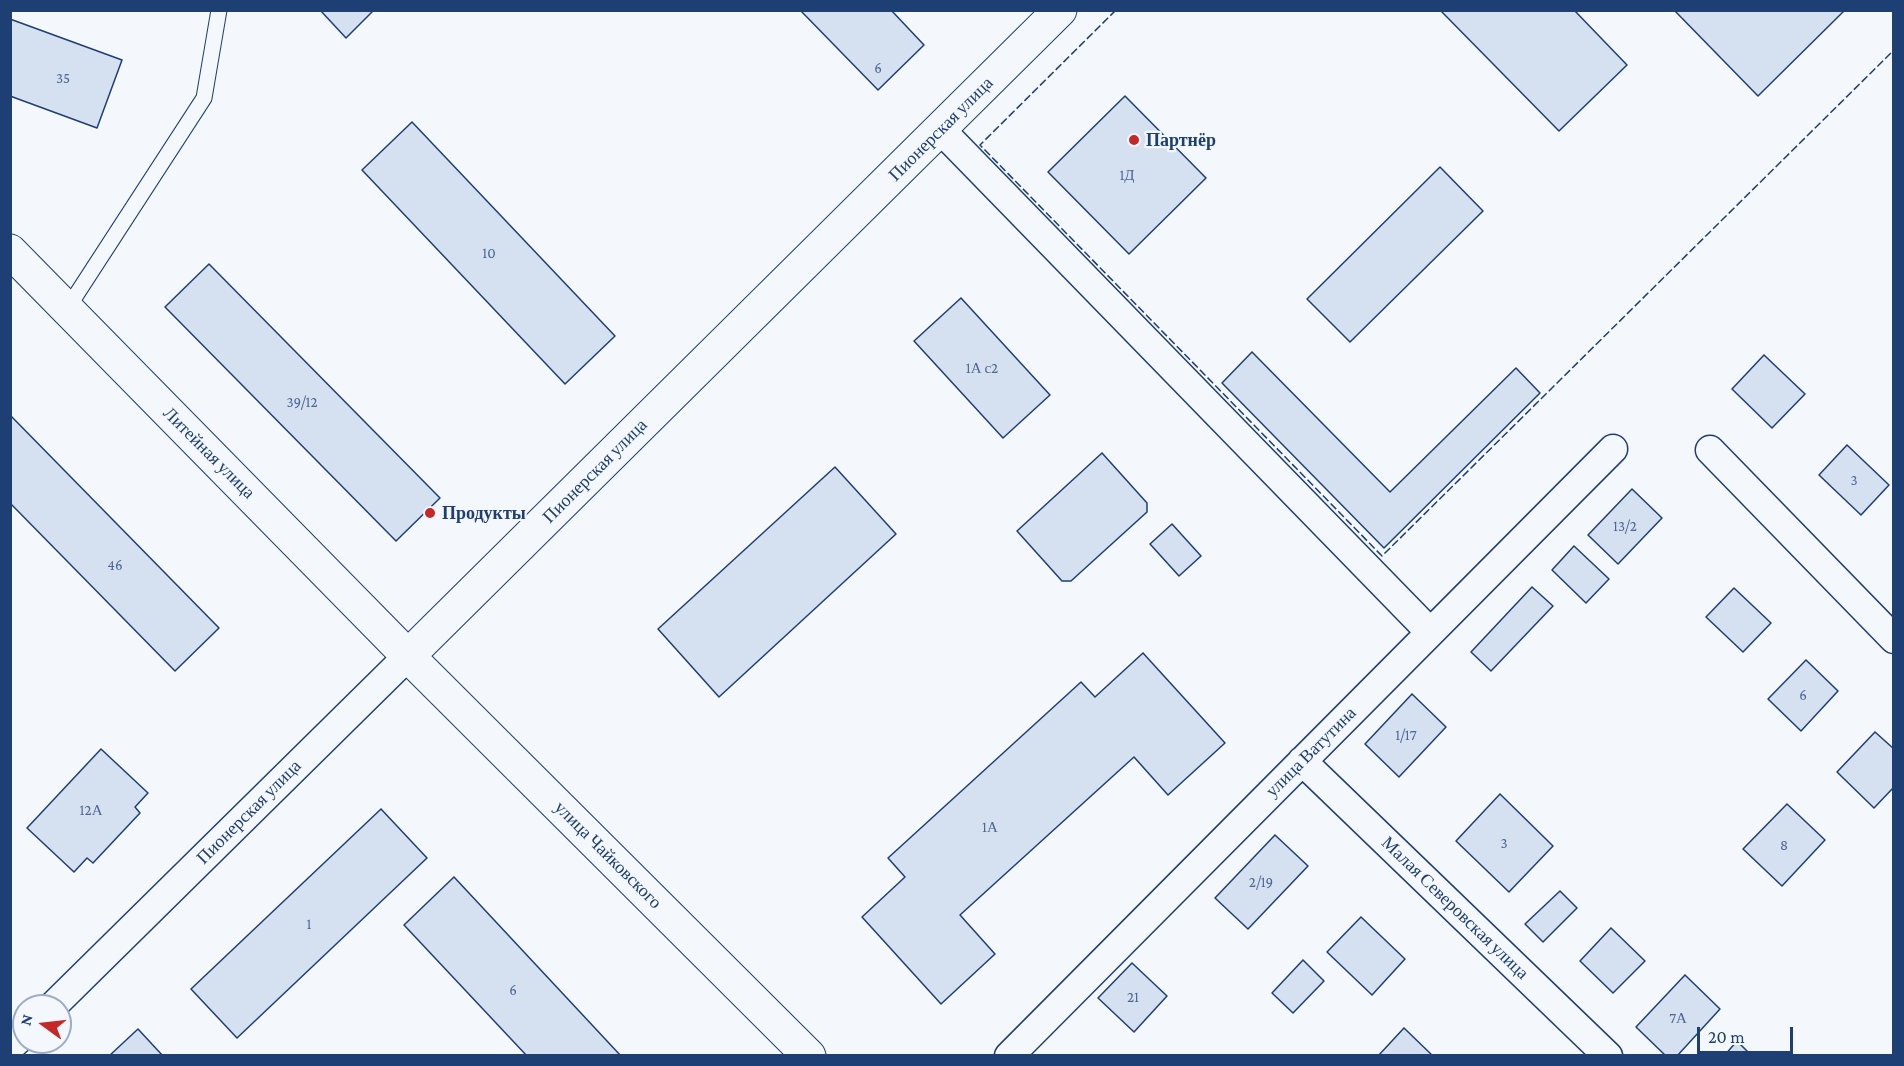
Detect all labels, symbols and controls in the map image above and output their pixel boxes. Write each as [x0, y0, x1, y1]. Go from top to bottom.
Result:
house number: 6 [874, 59, 882, 77]
house number: 35 [56, 69, 70, 87]
street label: Пионерская улица [884, 72, 998, 186]
place label: Партнёр [1146, 129, 1216, 151]
marker: Партнёр [1127, 133, 1141, 147]
house number: 1Д [1119, 166, 1135, 184]
house number: 10 [482, 244, 496, 262]
house number: 1А с2 [966, 359, 998, 377]
house number: 39/12 [286, 393, 318, 411]
street label: Литейная улица [159, 403, 259, 503]
street label: Пионерская улица [538, 414, 652, 528]
house number: 3 [1850, 471, 1858, 489]
place label: Продукты [442, 502, 526, 524]
marker: Продукты [423, 506, 437, 520]
house number: 13/2 [1613, 517, 1637, 535]
house number: 46 [107, 556, 123, 574]
house number: 6 [1799, 686, 1807, 704]
street label: улица Ватутина [1261, 702, 1361, 802]
house number: 1/17 [1395, 726, 1417, 744]
street label: Пионерская улица [192, 755, 306, 869]
street label: улица Чайковского [550, 797, 666, 913]
house number: 12А [80, 801, 102, 819]
house number: 1А [982, 818, 998, 836]
street label: Малая Северовская улица [1377, 832, 1533, 984]
house number: 3 [1500, 834, 1508, 852]
house number: 8 [1780, 836, 1788, 854]
house number: 2/19 [1249, 873, 1273, 891]
house number: 1 [307, 915, 311, 933]
house number: 6 [509, 981, 517, 999]
house number: 21 [1127, 988, 1139, 1006]
north arrow [12, 994, 72, 1054]
house number: 7А [1669, 1009, 1687, 1027]
text: N [16, 1012, 36, 1027]
scale bar [1700, 1015, 1796, 1053]
text: 20 m [1708, 1027, 1745, 1047]

